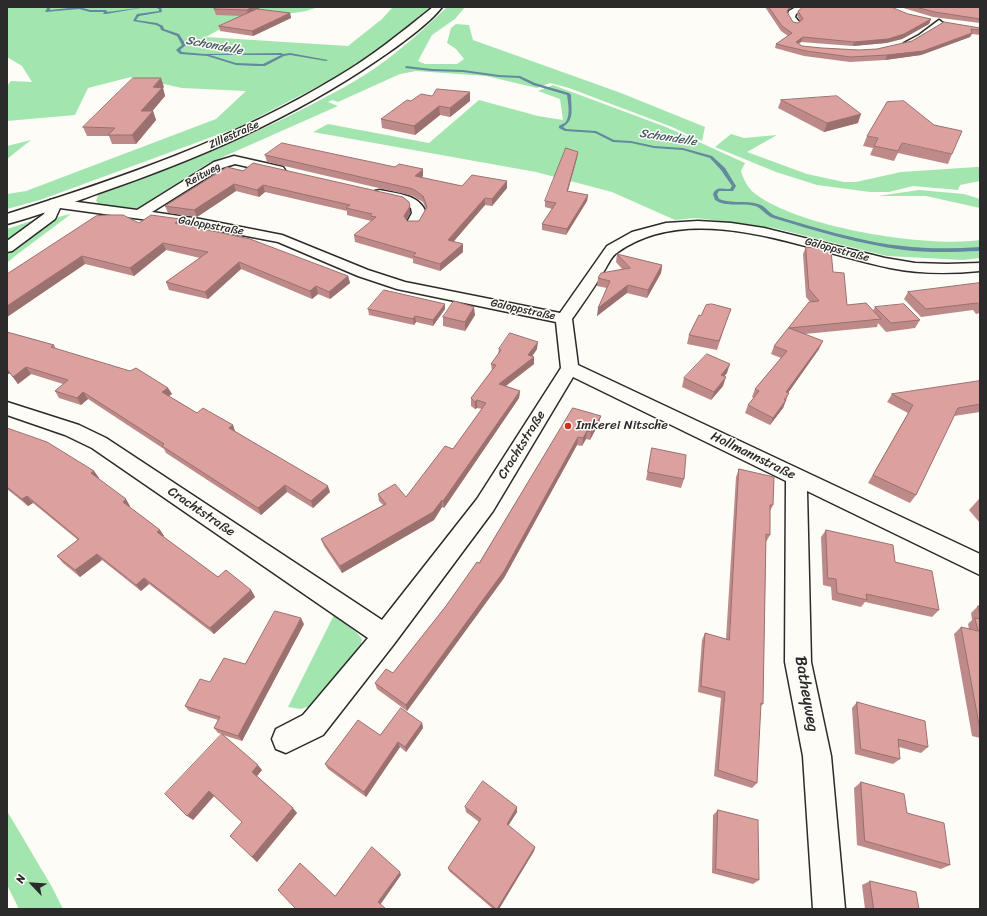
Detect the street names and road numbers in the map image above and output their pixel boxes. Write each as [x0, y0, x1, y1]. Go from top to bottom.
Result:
street label: Zillestraße [207, 118, 261, 152]
street label: Reitweg [183, 160, 223, 190]
street label: Galoppstraße [177, 214, 245, 238]
street label: Galoppstraße [803, 235, 871, 265]
street label: Galoppstraße [489, 297, 557, 323]
street label: Crachtstraße [495, 408, 549, 482]
street label: Hollmannstraße [708, 429, 798, 483]
street label: Crachtstraße [164, 484, 238, 540]
street label: Batheyweg [790, 655, 822, 733]

